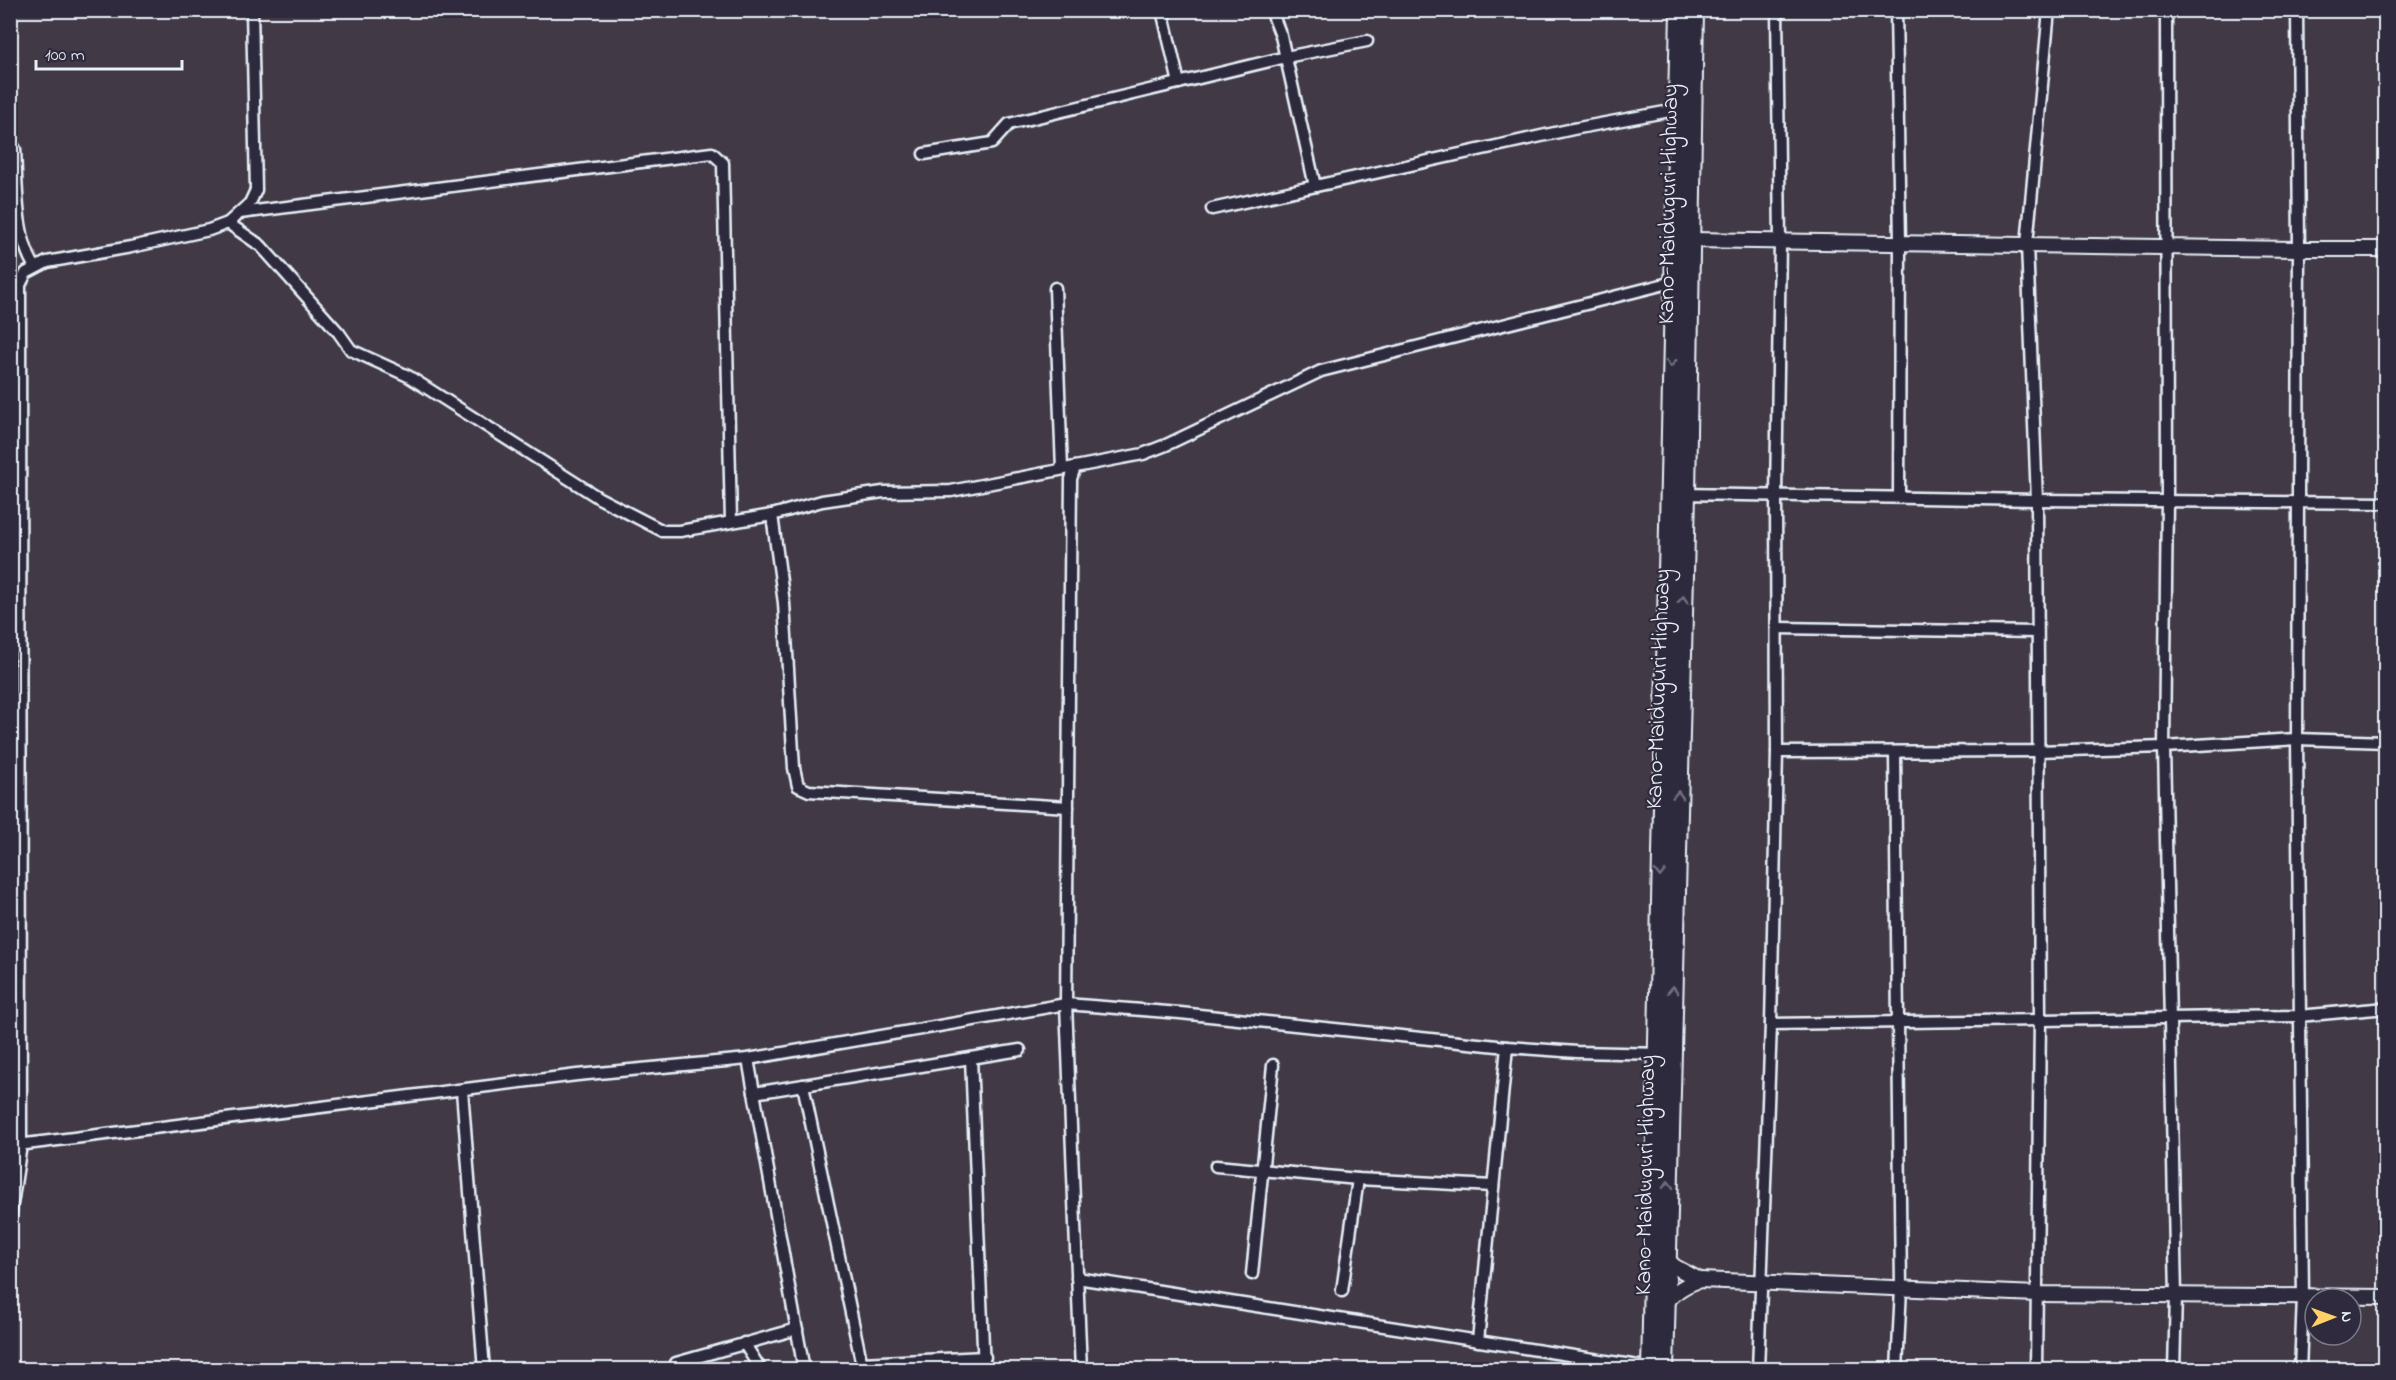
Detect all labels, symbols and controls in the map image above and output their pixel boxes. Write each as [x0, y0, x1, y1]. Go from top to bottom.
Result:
scale bar [36, 33, 182, 71]
text: 100 m [45, 43, 85, 69]
street label: Kano-Maiduguri Highway [1650, 83, 1690, 325]
one-way arrow [1665, 358, 1677, 367]
street label: Kano-Maiduguri Highway [1638, 568, 1682, 810]
one-way arrow [1677, 596, 1689, 605]
one-way arrow [1672, 791, 1684, 800]
one-way arrow [1654, 868, 1667, 877]
one-way arrow [1667, 986, 1679, 995]
street label: Kano-Maiduguri Highway [1627, 1054, 1667, 1296]
one-way arrow [1662, 1181, 1674, 1190]
north arrow [2303, 1287, 2363, 1347]
text: N [2334, 1311, 2358, 1323]

